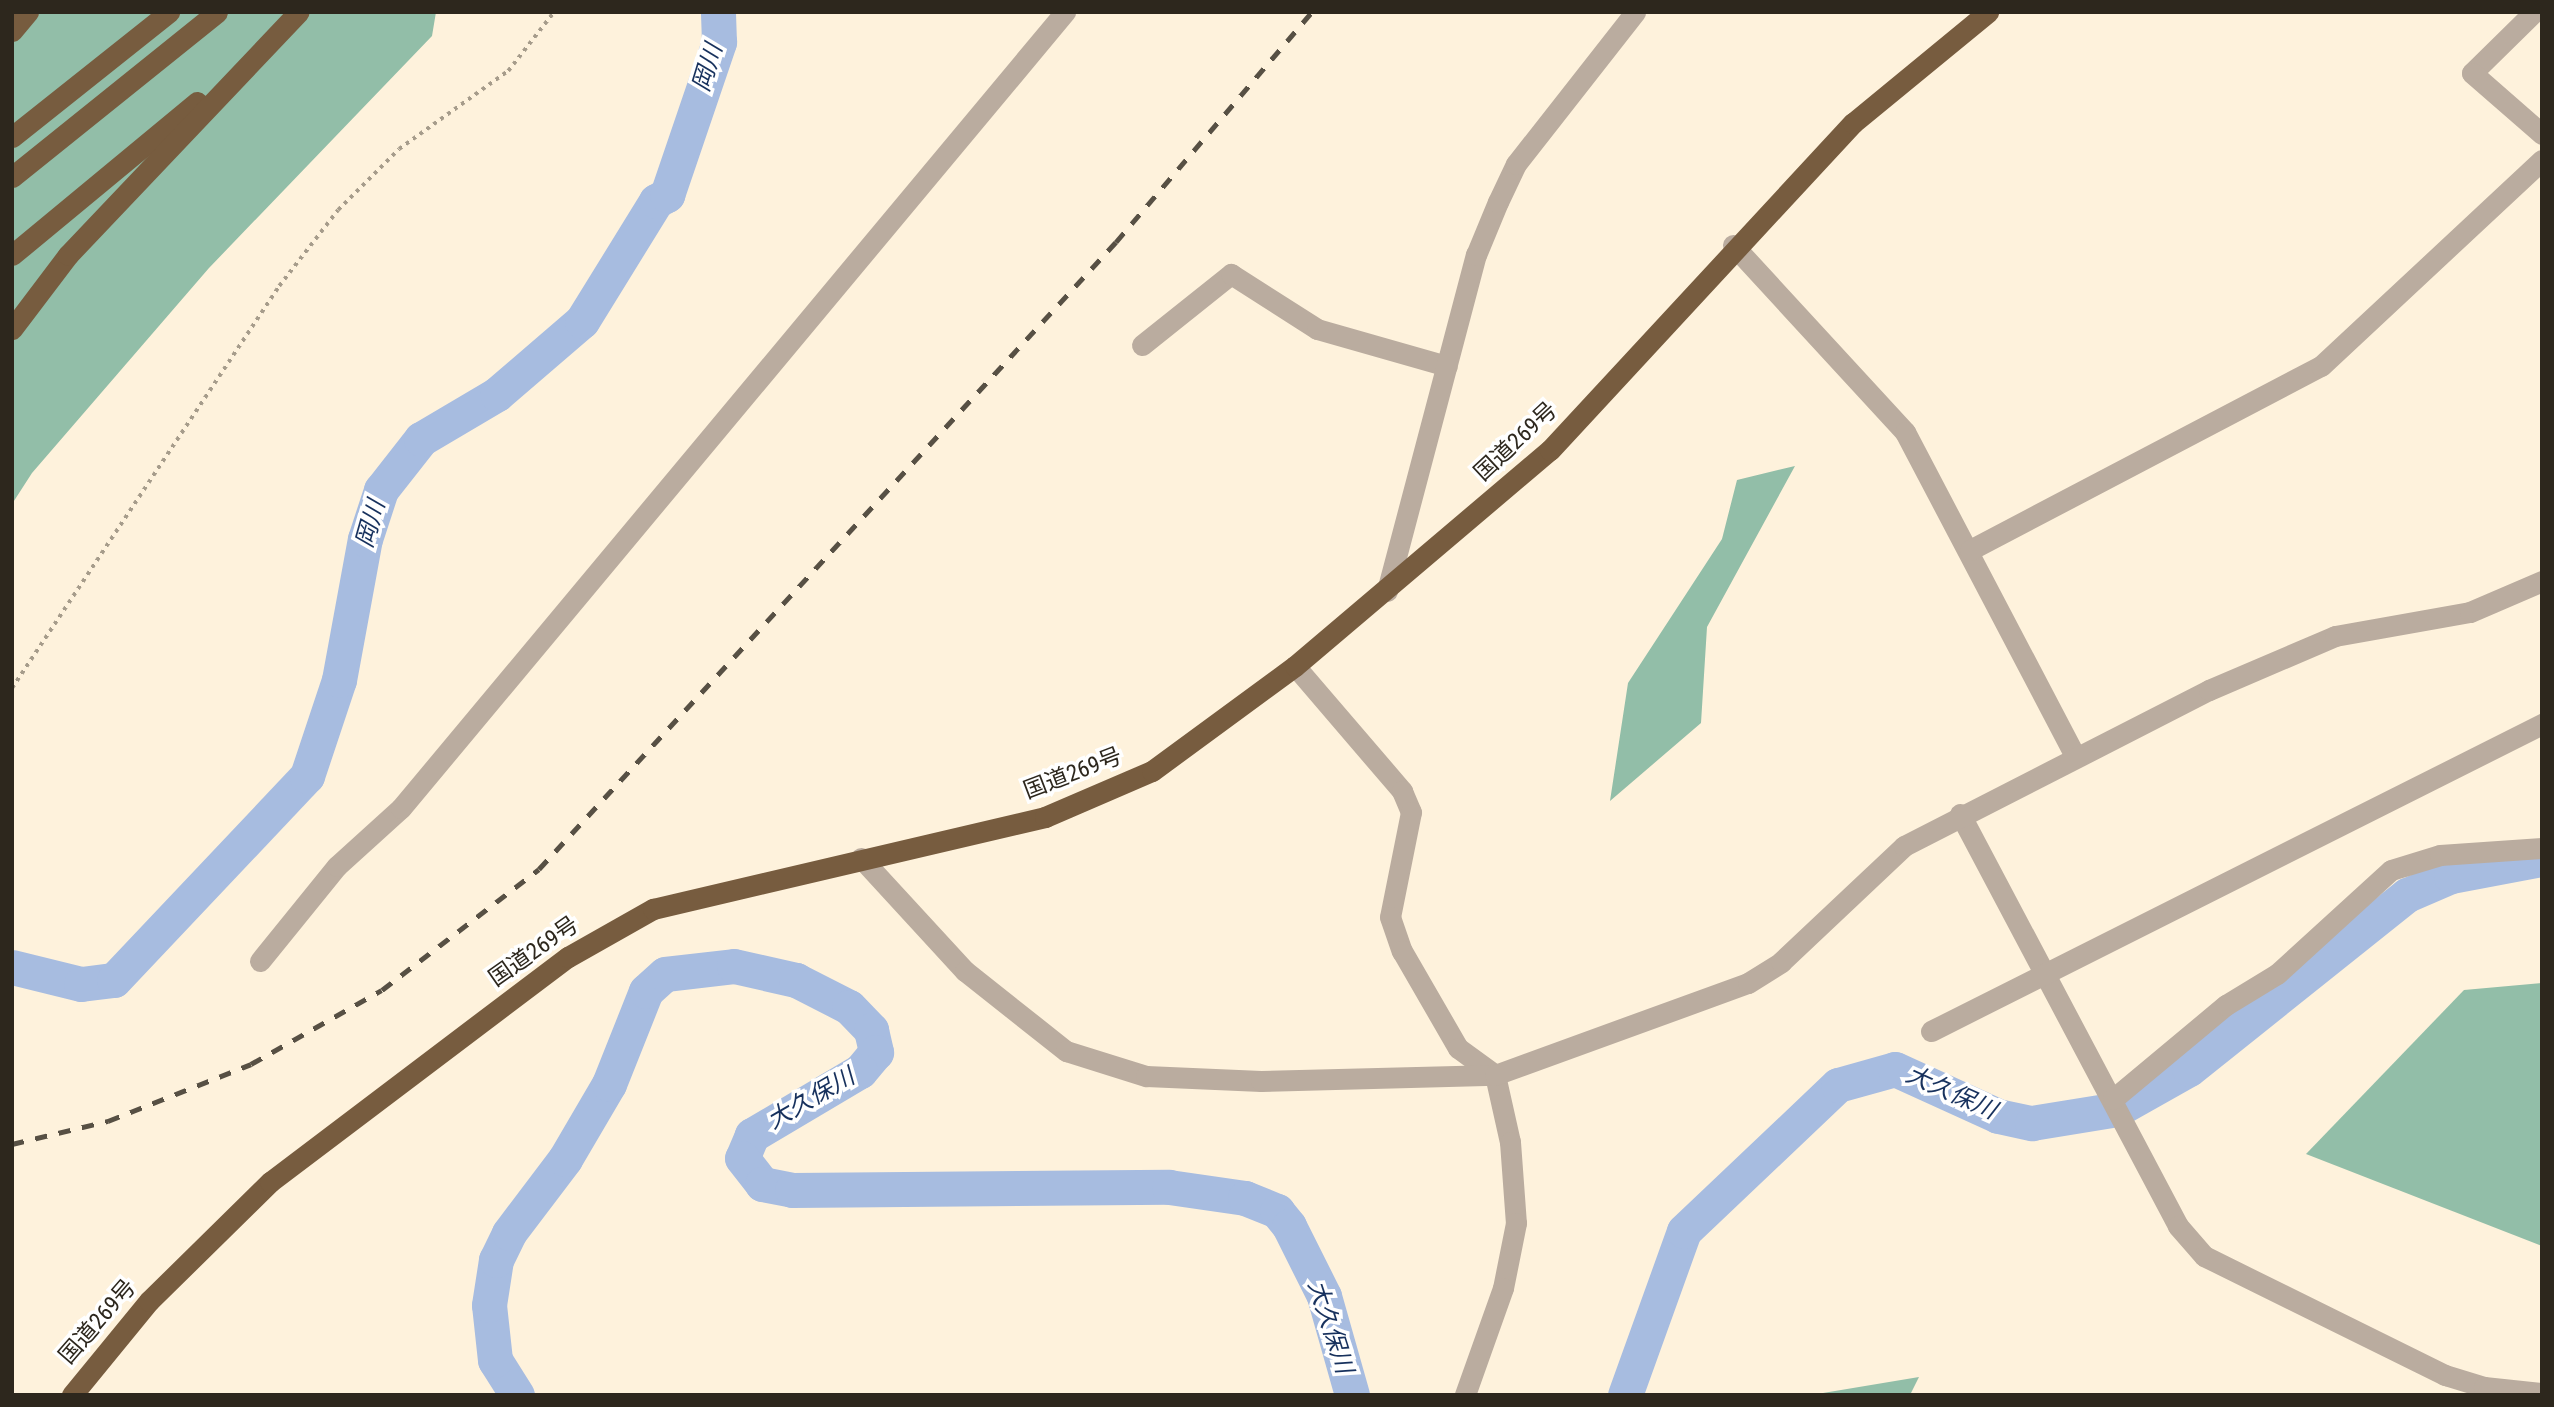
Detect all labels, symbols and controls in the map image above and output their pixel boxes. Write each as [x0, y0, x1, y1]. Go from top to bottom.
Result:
water label: 岡川 [687, 41, 729, 95]
street label: 国道269号 [1469, 397, 1563, 487]
water label: 岡川 [351, 497, 391, 551]
street label: 国道269号 [1020, 743, 1126, 805]
street label: 国道269号 [484, 911, 584, 993]
water label: 大久保川 [1901, 1060, 2001, 1126]
water label: 大久保川 [762, 1063, 860, 1135]
street label: 国道269号 [54, 1274, 142, 1370]
water label: 大久保川 [1301, 1277, 1359, 1377]

